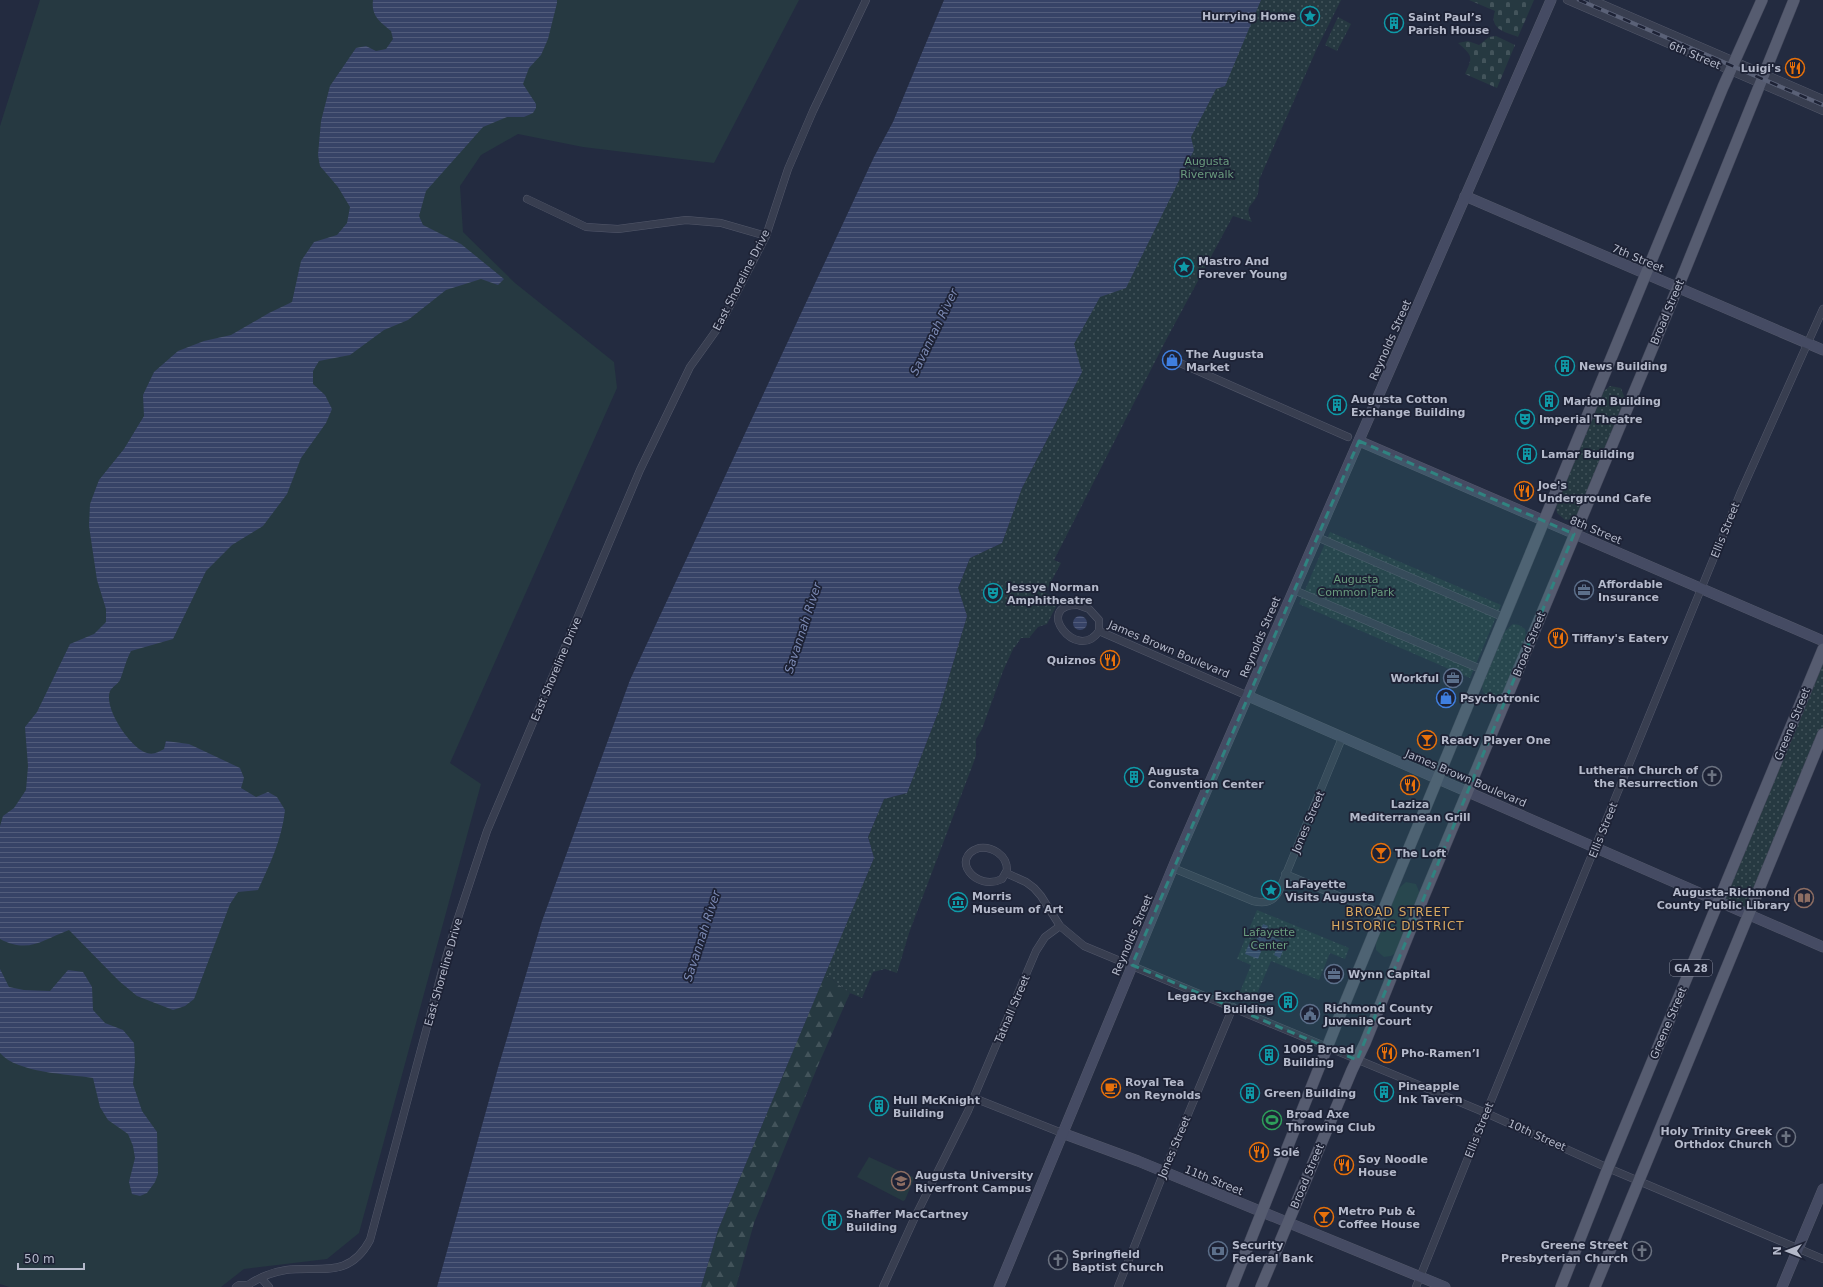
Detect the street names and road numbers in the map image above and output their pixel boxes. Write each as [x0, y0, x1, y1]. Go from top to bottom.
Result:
street label: 6th Street [1667, 39, 1723, 72]
street label: East Shoreline Drive [710, 227, 773, 333]
street label: 7th Street [1610, 242, 1666, 275]
street label: Broad Street [1648, 277, 1687, 347]
street label: Reynolds Street [1367, 297, 1414, 383]
street label: Ellis Street [1708, 500, 1743, 560]
street label: 8th Street [1568, 514, 1624, 547]
street label: Reynolds Street [1238, 594, 1284, 680]
street label: Broad Street [1510, 609, 1549, 679]
street label: East Shoreline Drive [529, 615, 584, 723]
street label: James Brown Boulevard [1105, 618, 1231, 681]
street label: Greene Street [1772, 685, 1813, 762]
street label: James Brown Boulevard [1402, 747, 1528, 810]
street label: Jones Street [1289, 788, 1328, 856]
street label: Ellis Street [1586, 800, 1621, 860]
street label: Reynolds Street [1110, 892, 1156, 978]
street label: East Shoreline Drive [422, 916, 465, 1028]
road number: GA 28 [1670, 960, 1712, 976]
street label: Tatnall Street [992, 973, 1033, 1046]
street label: Greene Street [1647, 985, 1690, 1061]
street label: Ellis Street [1462, 1100, 1497, 1160]
street label: Jones Street [1155, 1113, 1194, 1181]
street label: 10th Street [1506, 1117, 1568, 1154]
street label: Broad Street [1288, 1141, 1327, 1211]
street label: 11th Street [1183, 1163, 1246, 1198]

